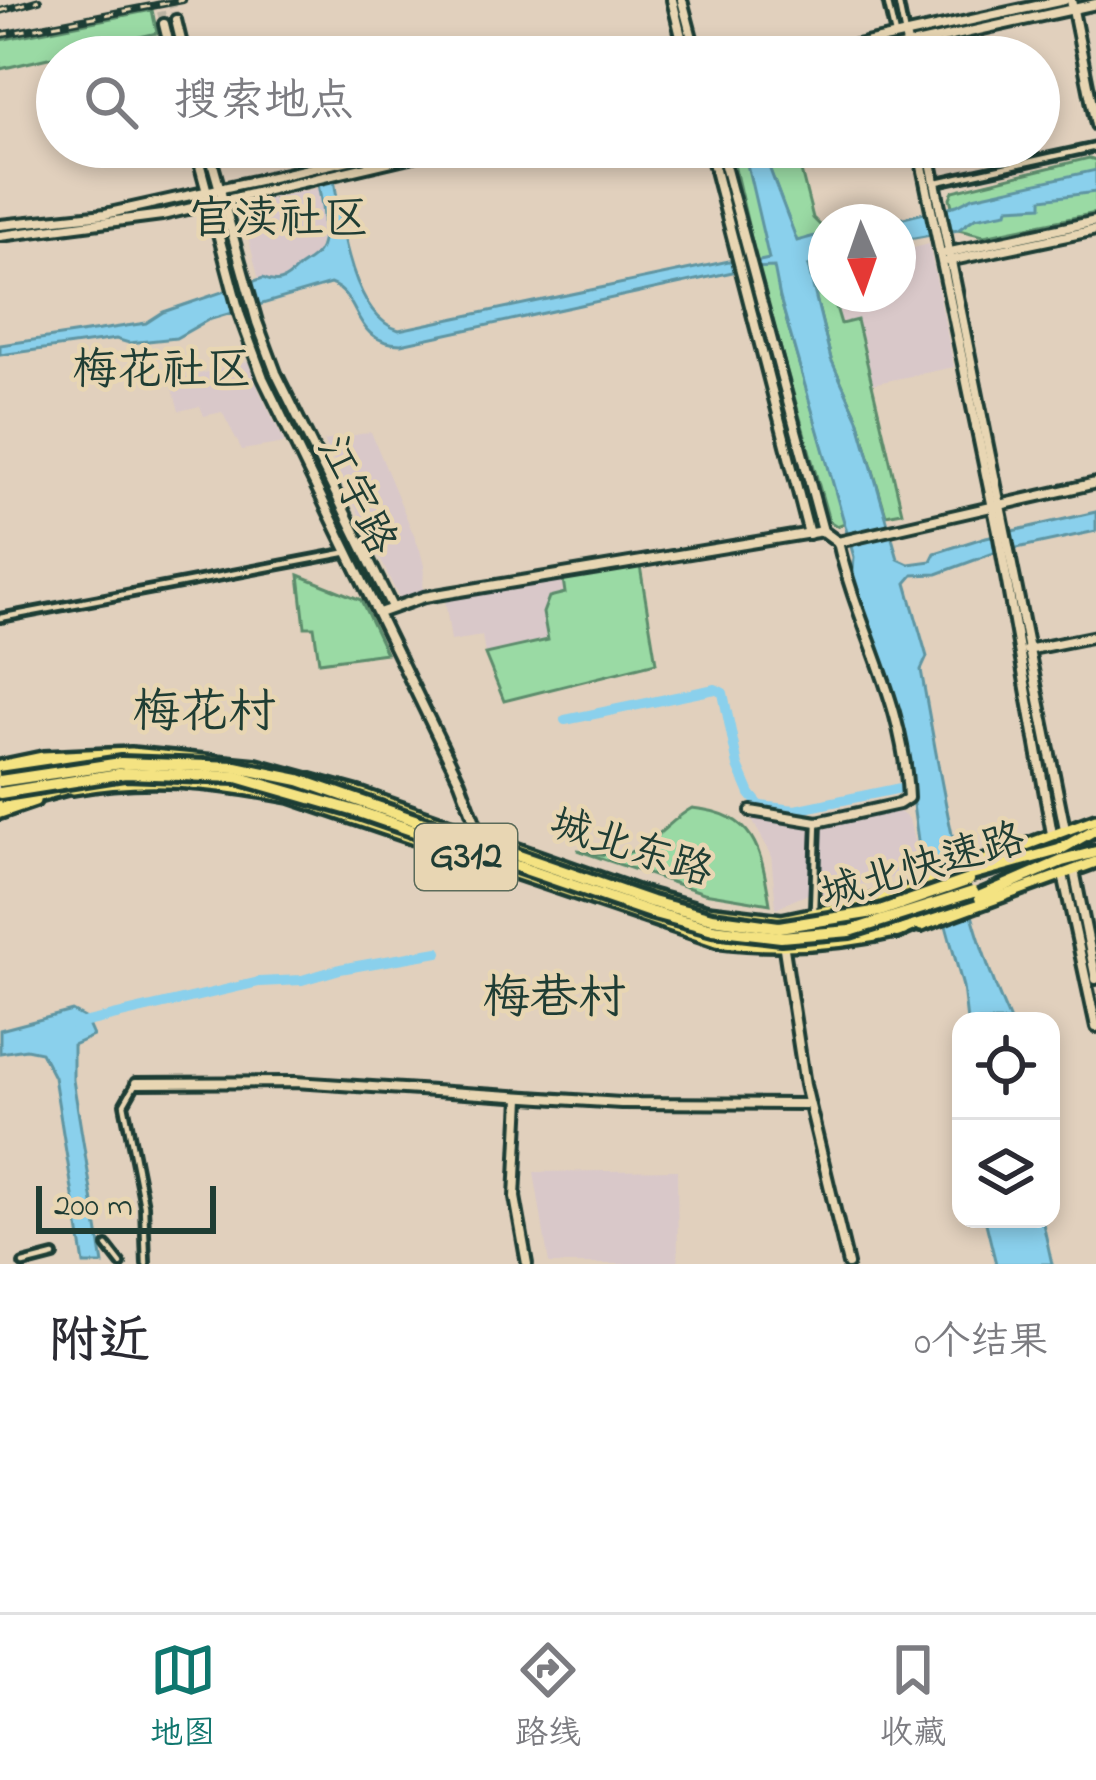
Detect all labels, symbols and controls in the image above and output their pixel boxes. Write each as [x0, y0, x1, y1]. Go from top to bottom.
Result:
search box [36, 36, 1060, 168]
icon: search [78, 69, 144, 135]
text: 搜索地点 [174, 70, 354, 136]
district label: 官渎社区 [189, 188, 369, 254]
north arrow [808, 204, 916, 312]
district label: 梅花社区 [72, 339, 252, 405]
street label: 江宇路 [300, 426, 410, 566]
district label: 梅花村 [132, 679, 276, 749]
street label: 城北东路 [542, 794, 720, 904]
street label: 城北快速路 [814, 810, 1032, 926]
road number: G312 [415, 824, 517, 890]
district label: 梅巷村 [482, 965, 626, 1035]
map controls [952, 1012, 1060, 1228]
button: locate [952, 1012, 1060, 1120]
button: layers [952, 1120, 1060, 1228]
scale bar [36, 1180, 216, 1233]
text: 200 m [54, 1183, 133, 1231]
text: 附近 [48, 1306, 150, 1381]
text: 0个结果 [914, 1315, 1048, 1372]
tab: 地图 [150, 1637, 216, 1759]
tab: 路线 [515, 1637, 581, 1759]
tab: 收藏 [880, 1637, 946, 1759]

